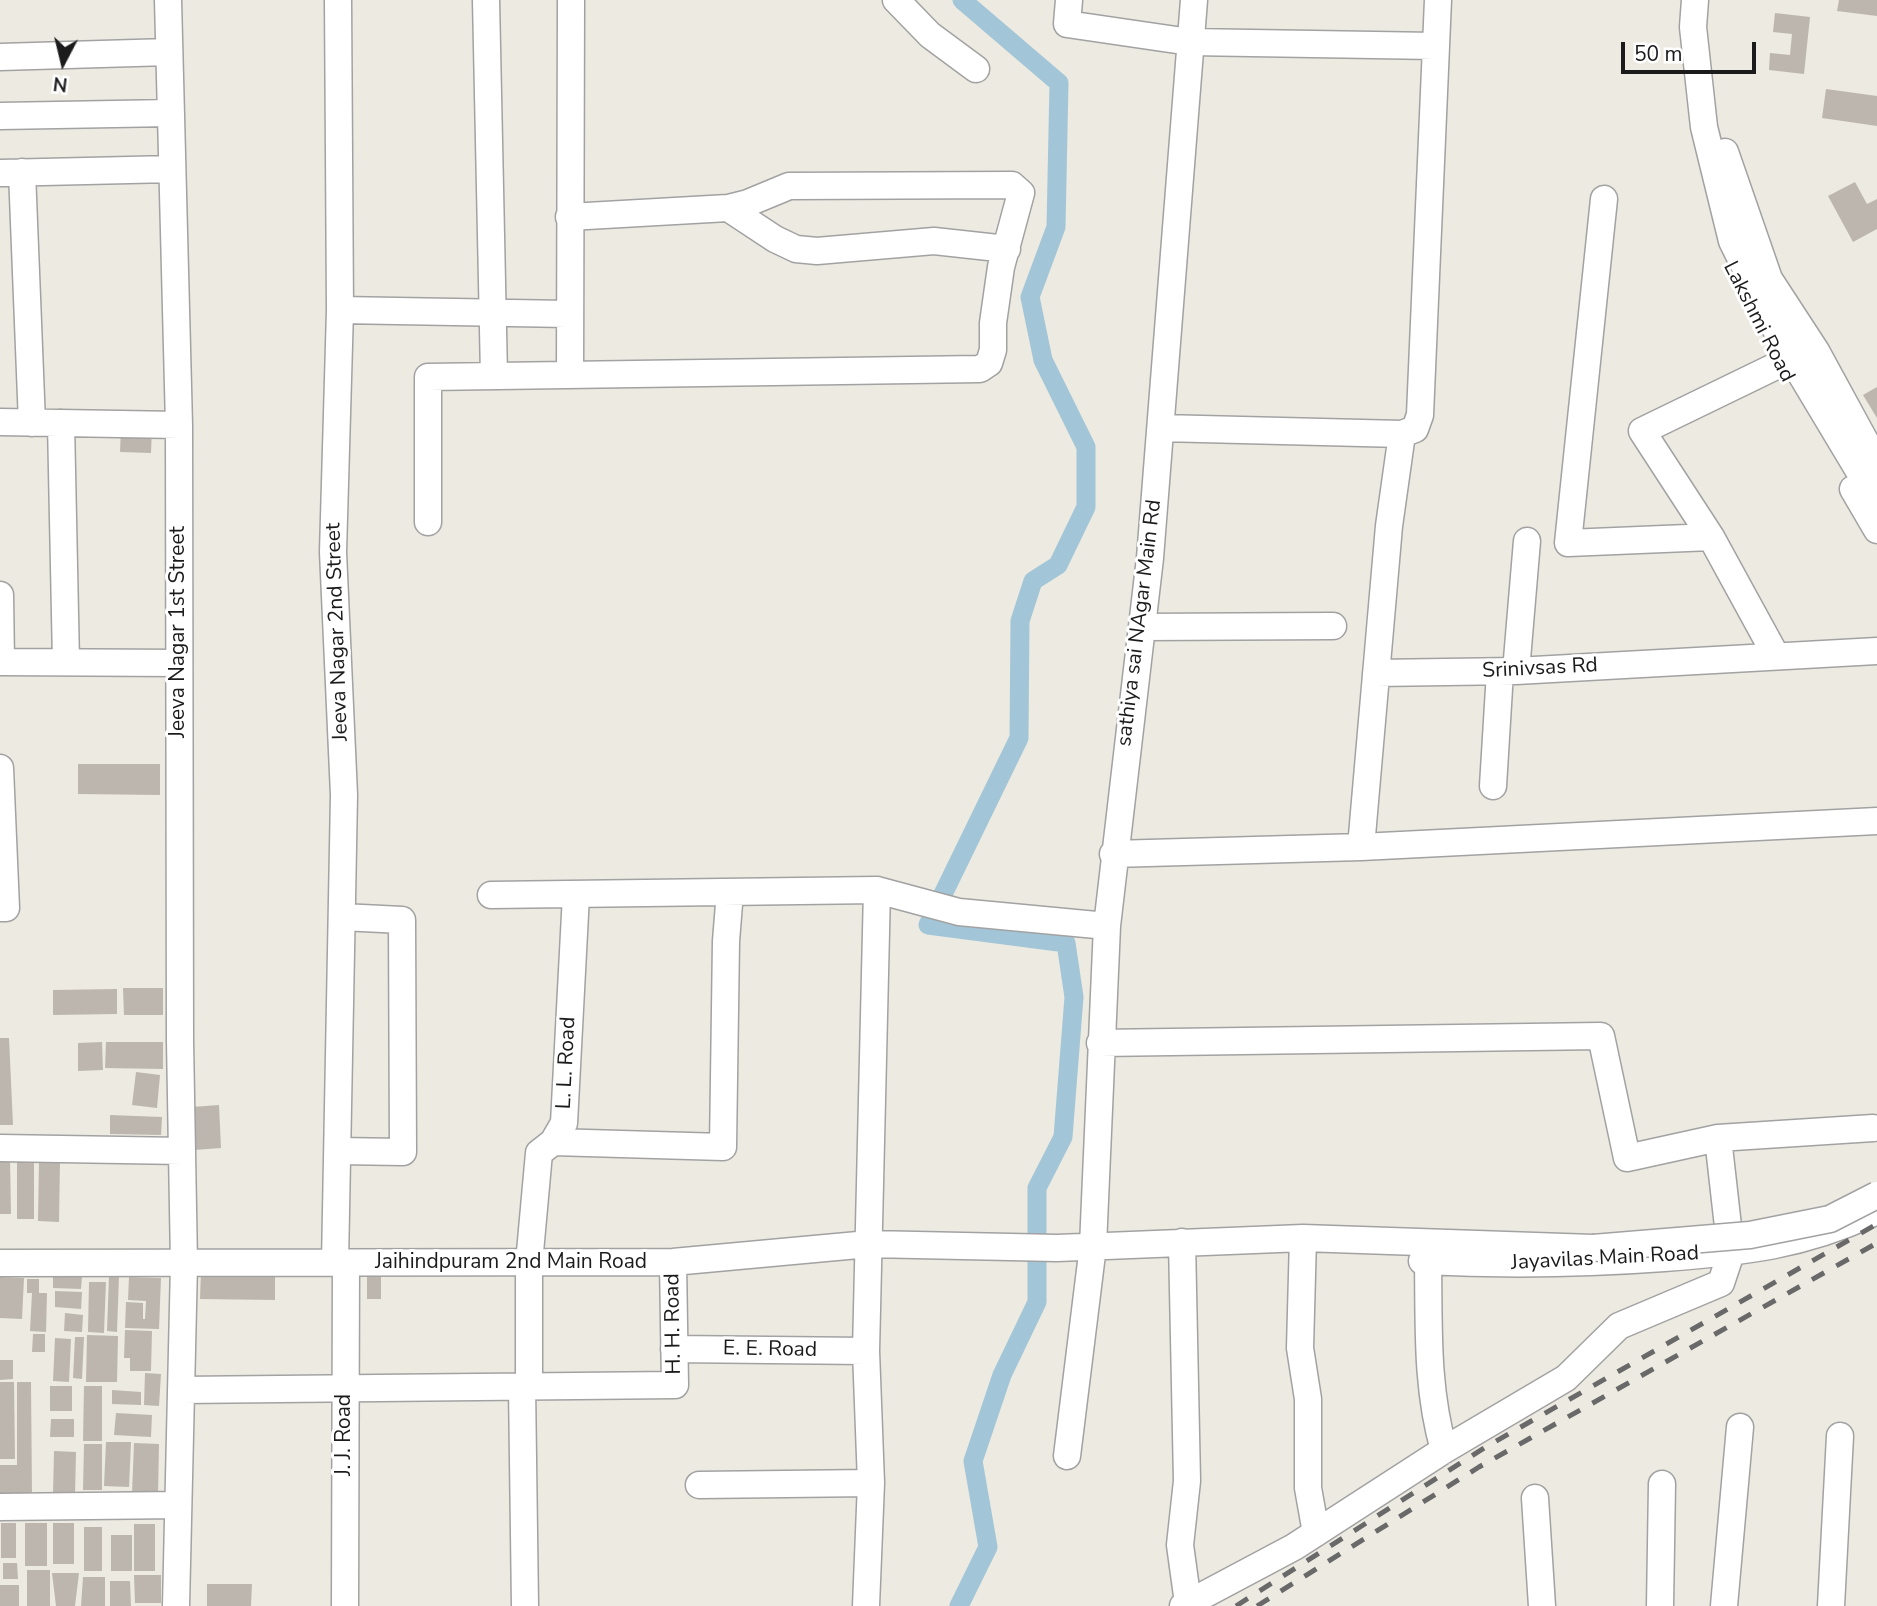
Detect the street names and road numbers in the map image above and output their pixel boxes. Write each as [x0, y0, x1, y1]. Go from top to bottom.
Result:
street label: Lakshmi Road [1717, 257, 1799, 387]
street label: sathiya sai NAgar Main Rd [1112, 498, 1168, 748]
street label: Jeeva Nagar 2nd Street [322, 522, 354, 742]
street label: Jeeva Nagar 1st Street [166, 526, 192, 738]
street label: Srinivsas Rd [1482, 653, 1598, 685]
street label: L. L. Road [552, 1016, 582, 1110]
street label: Jayavilas Main Road [1510, 1241, 1700, 1277]
street label: Jaihindpuram 2nd Main Road [375, 1250, 647, 1276]
street label: H. H. Road [661, 1273, 687, 1375]
street label: E. E. Road [723, 1337, 817, 1363]
street label: J. J. Road [332, 1394, 358, 1476]

